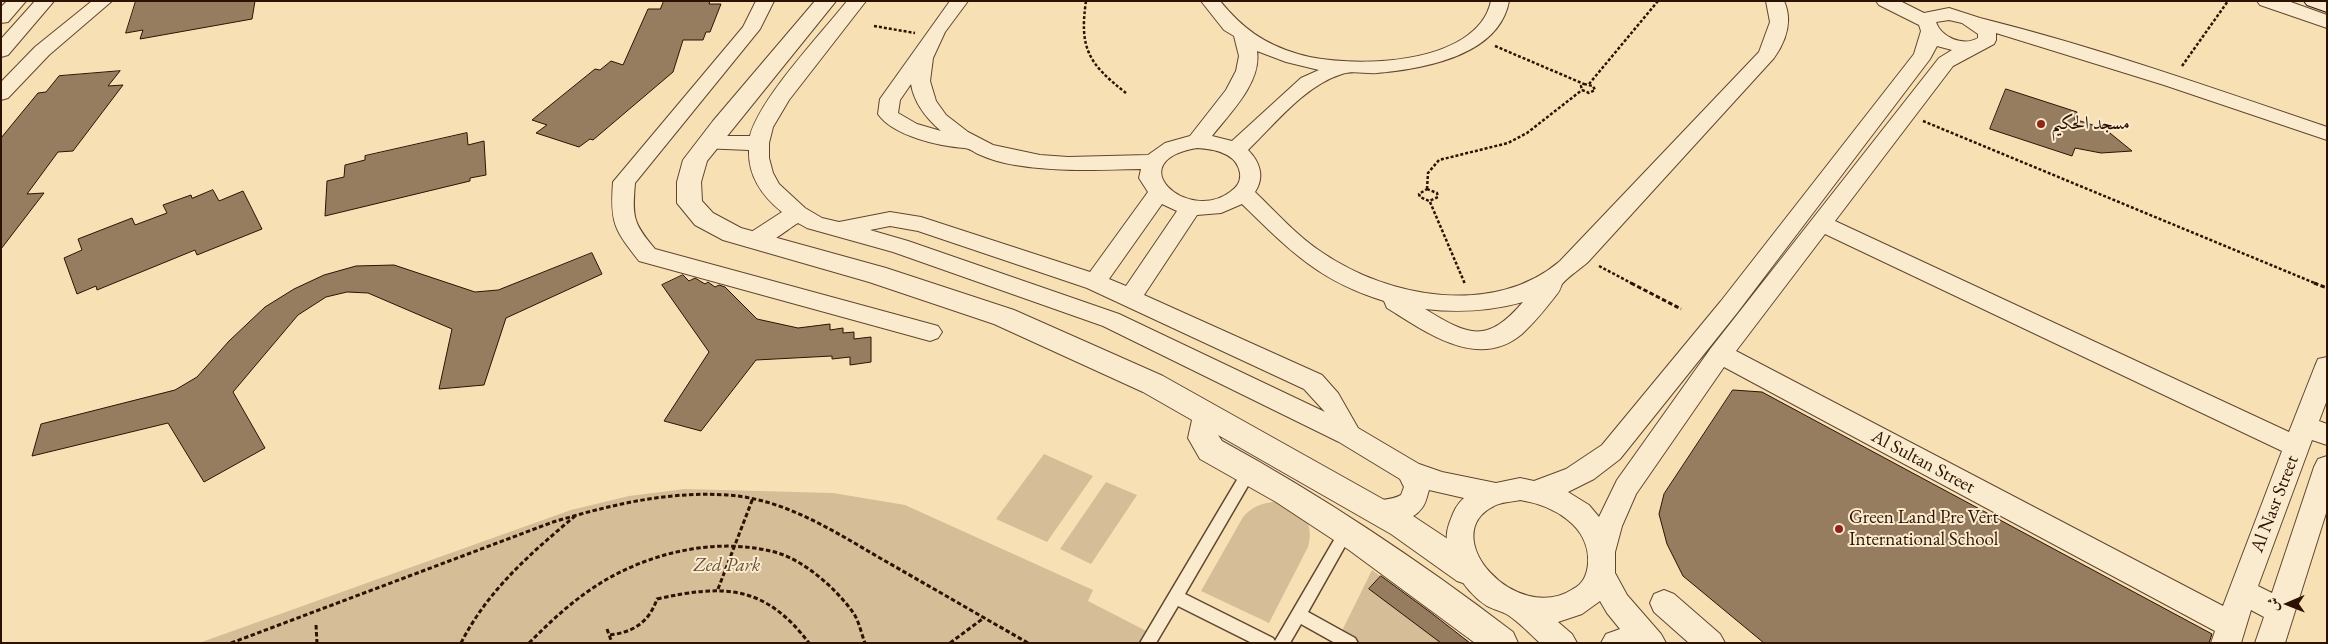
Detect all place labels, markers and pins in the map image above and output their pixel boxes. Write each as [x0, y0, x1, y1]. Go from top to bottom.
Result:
place label: مسجد الحكيم [2051, 113, 2130, 135]
marker: مسجد الحكيم [2035, 118, 2047, 130]
place label: Green Land Pre Vert International School [1849, 507, 1998, 551]
marker: Green Land Pre Vert International School [1833, 523, 1845, 535]

